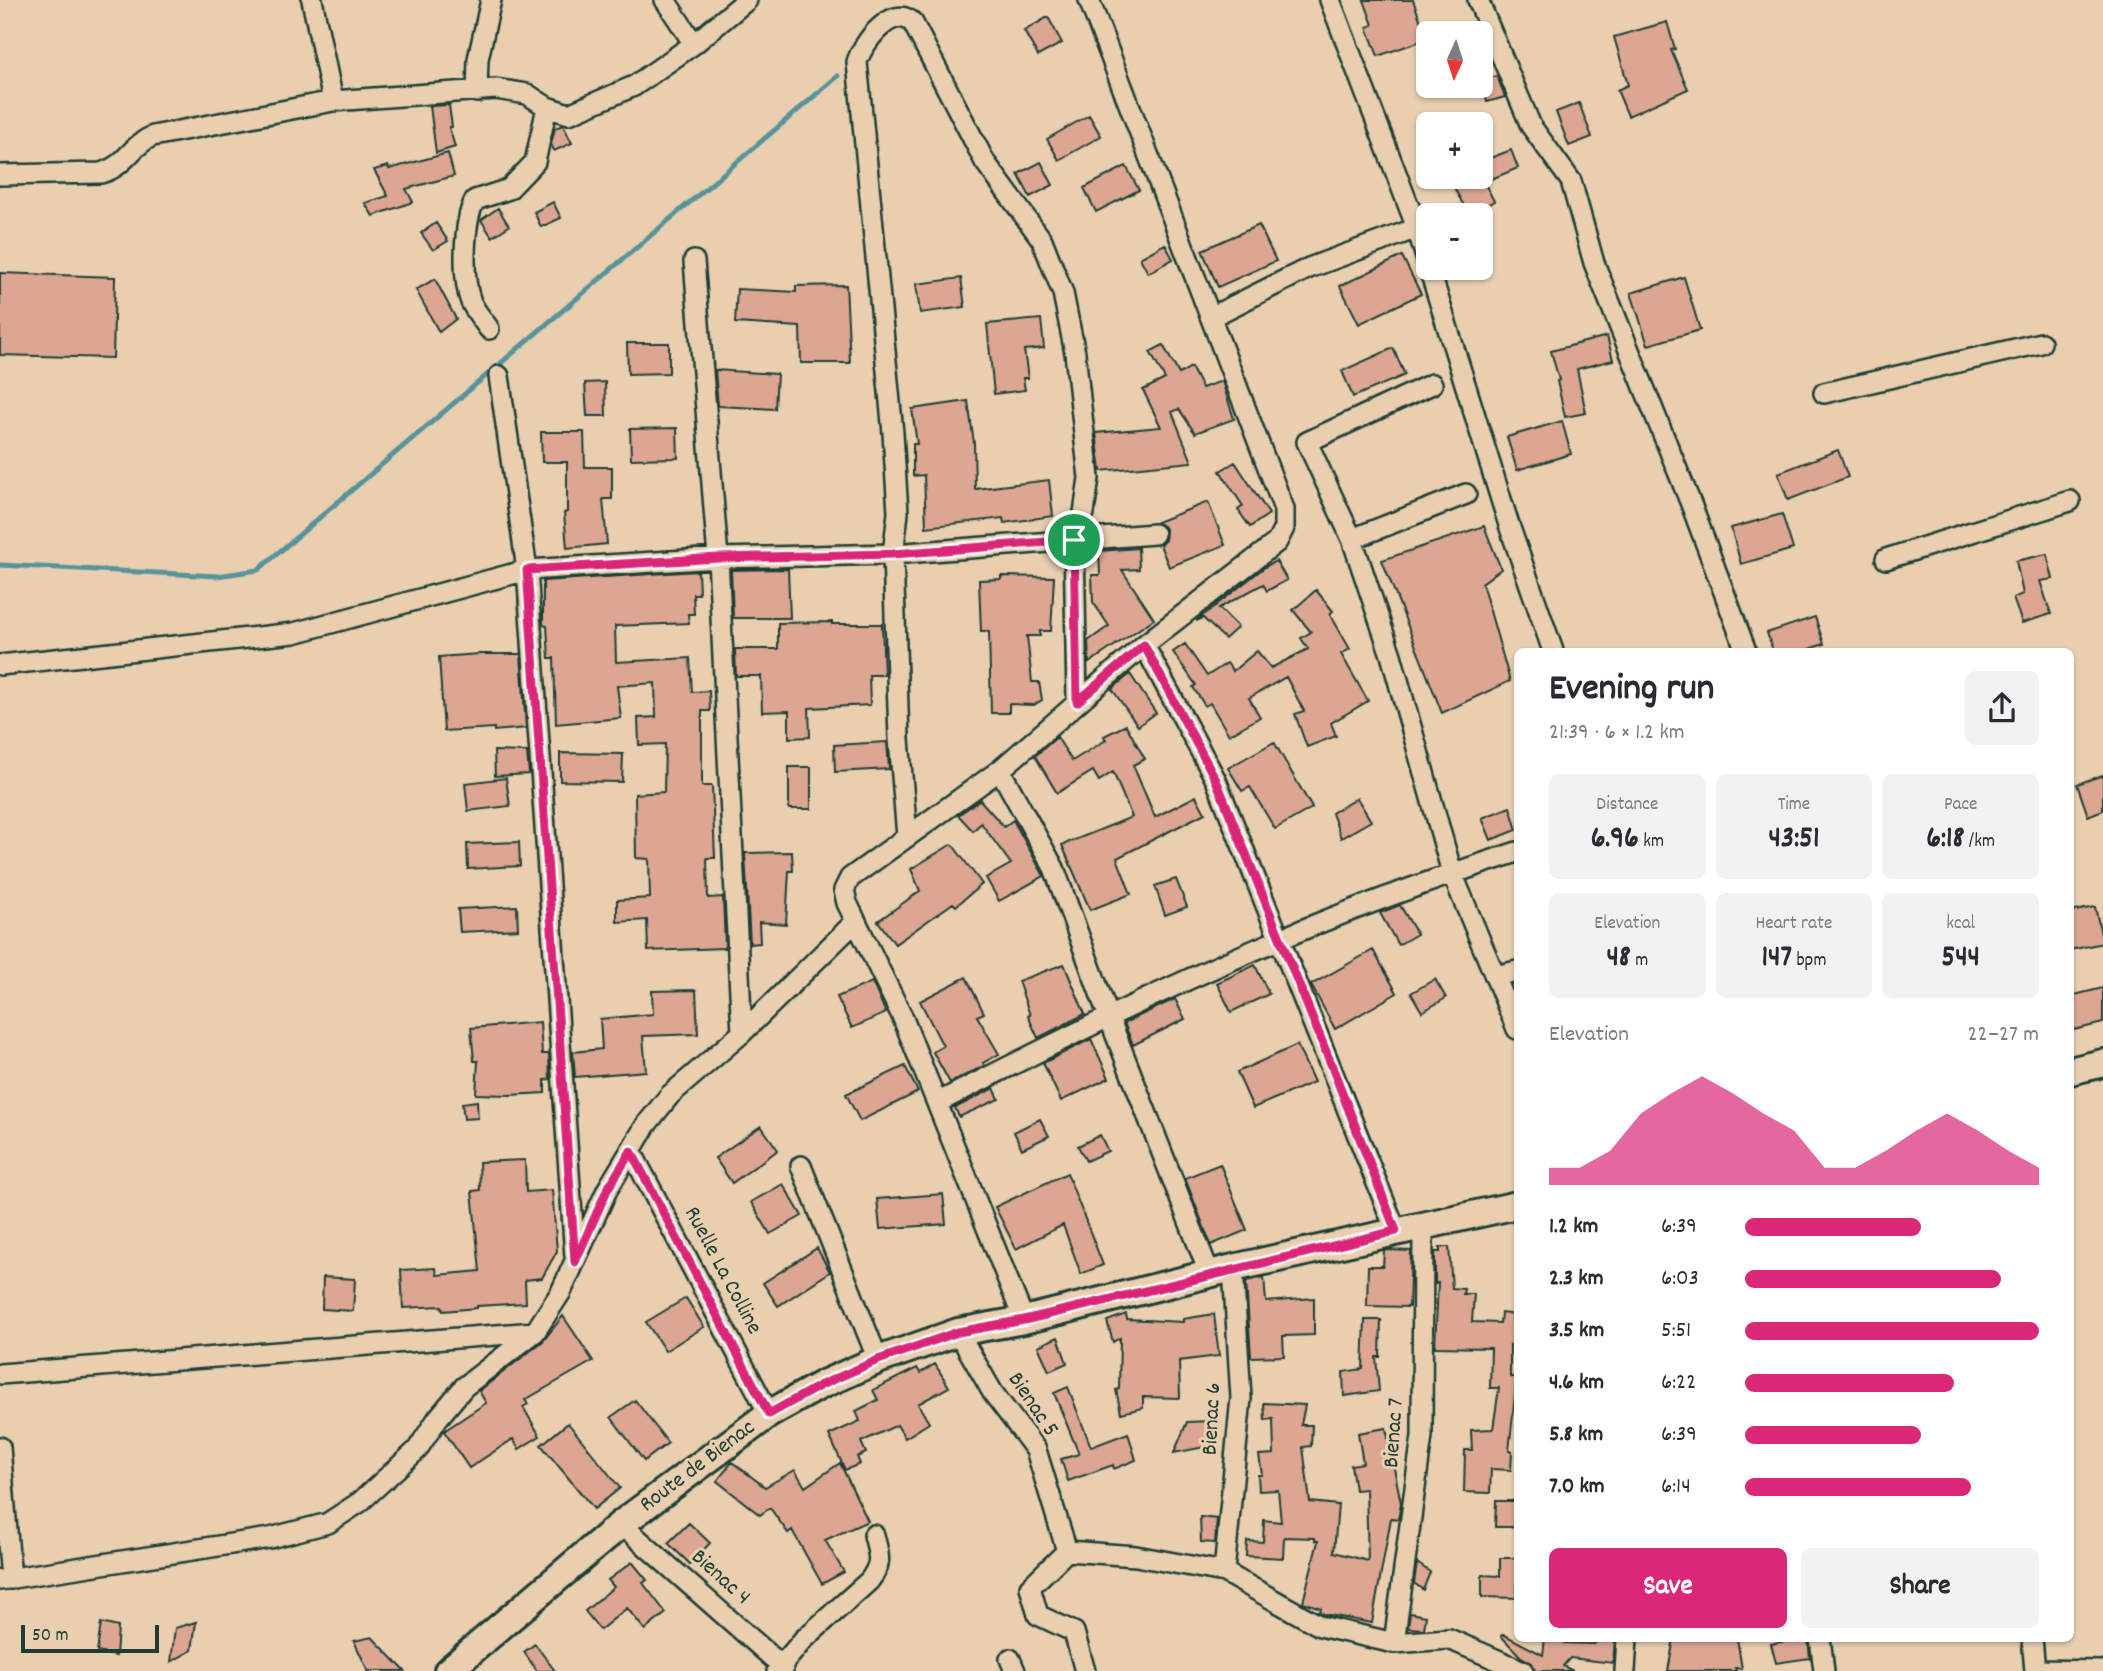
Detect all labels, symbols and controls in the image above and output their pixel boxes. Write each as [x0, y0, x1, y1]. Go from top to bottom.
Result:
north arrow [1416, 21, 1493, 98]
map controls [1416, 21, 1493, 280]
button: + [1416, 112, 1493, 189]
button: − [1416, 203, 1493, 280]
pin [1044, 510, 1104, 570]
icon: arrive [1055, 521, 1093, 559]
text: Evening run [1549, 663, 1714, 718]
button: share [1965, 671, 2039, 745]
text: 21:39 · 6 × 1.2 km [1549, 717, 1685, 750]
text: Distance [1596, 792, 1658, 819]
text: Time [1778, 792, 1810, 819]
text: Pace [1944, 792, 1977, 819]
text: 6.96 [1591, 819, 1639, 862]
text: 43:51 [1768, 819, 1820, 862]
text: 6:18 [1926, 819, 1965, 862]
text: km [1639, 829, 1664, 856]
text: /km [1965, 829, 1995, 856]
text: Elevation [1594, 911, 1660, 938]
text: Heart rate [1756, 911, 1832, 938]
text: kcal [1946, 911, 1975, 938]
text: 48 [1606, 938, 1631, 981]
text: 147 [1762, 938, 1792, 981]
text: 544 [1941, 938, 1980, 981]
text: m [1631, 948, 1648, 975]
text: bpm [1792, 948, 1826, 975]
text: Elevation [1549, 1019, 1629, 1052]
text: 22–27 m [1968, 1019, 2039, 1052]
street label: Ruelle La Colline [674, 1201, 770, 1341]
text: 1.2 km [1549, 1211, 1598, 1244]
text: 6:39 [1661, 1211, 1697, 1244]
text: 2.3 km [1549, 1263, 1604, 1296]
text: 6:03 [1661, 1263, 1699, 1296]
text: 3.5 km [1549, 1315, 1604, 1348]
text: 5:51 [1661, 1315, 1691, 1348]
street label: Bienac 5 [998, 1366, 1066, 1444]
text: 4.6 km [1549, 1367, 1604, 1400]
text: 6:22 [1661, 1367, 1696, 1400]
street label: Bienac 6 [1195, 1382, 1231, 1456]
street label: Bienac 7 [1376, 1397, 1414, 1469]
street label: Route de Bienac [633, 1413, 763, 1521]
text: 5.8 km [1549, 1419, 1603, 1452]
text: 6:39 [1661, 1419, 1697, 1452]
text: 7.0 km [1549, 1471, 1605, 1504]
text: 6:14 [1661, 1471, 1691, 1504]
street label: Bienac 4 [683, 1542, 757, 1614]
button: Save [1549, 1548, 1787, 1628]
button: Share [1801, 1548, 2039, 1628]
scale bar [21, 1622, 159, 1654]
text: 50 m [32, 1623, 69, 1650]

